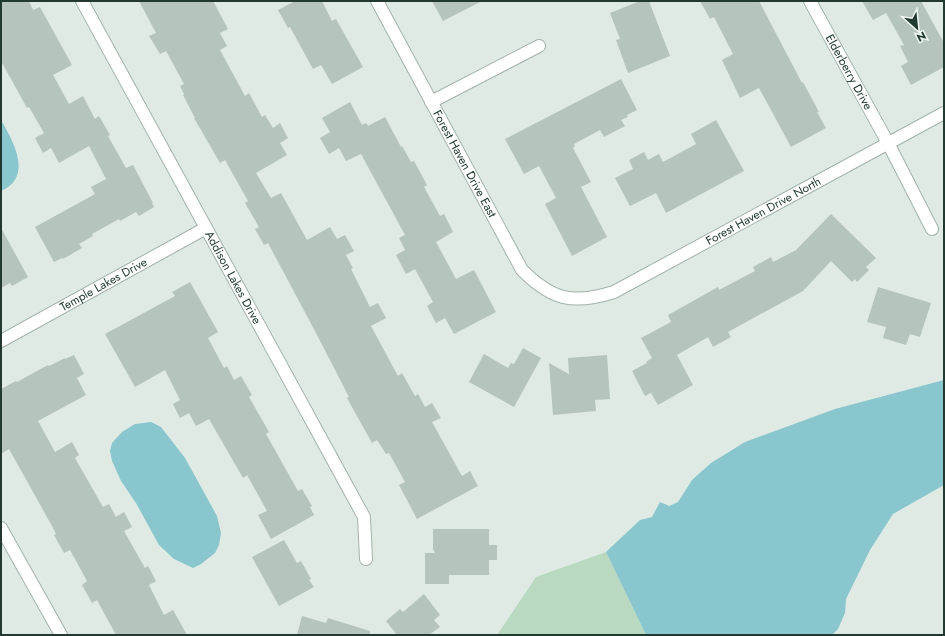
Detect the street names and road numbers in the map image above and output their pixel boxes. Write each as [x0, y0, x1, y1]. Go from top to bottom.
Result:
street label: Elderberry Drive [821, 31, 877, 113]
street label: Forest Haven Drive East [428, 107, 501, 221]
street label: Forest Haven Drive North [702, 172, 824, 250]
street label: Addison Lakes Drive [200, 228, 266, 327]
street label: Temple Lakes Drive [57, 253, 150, 316]

